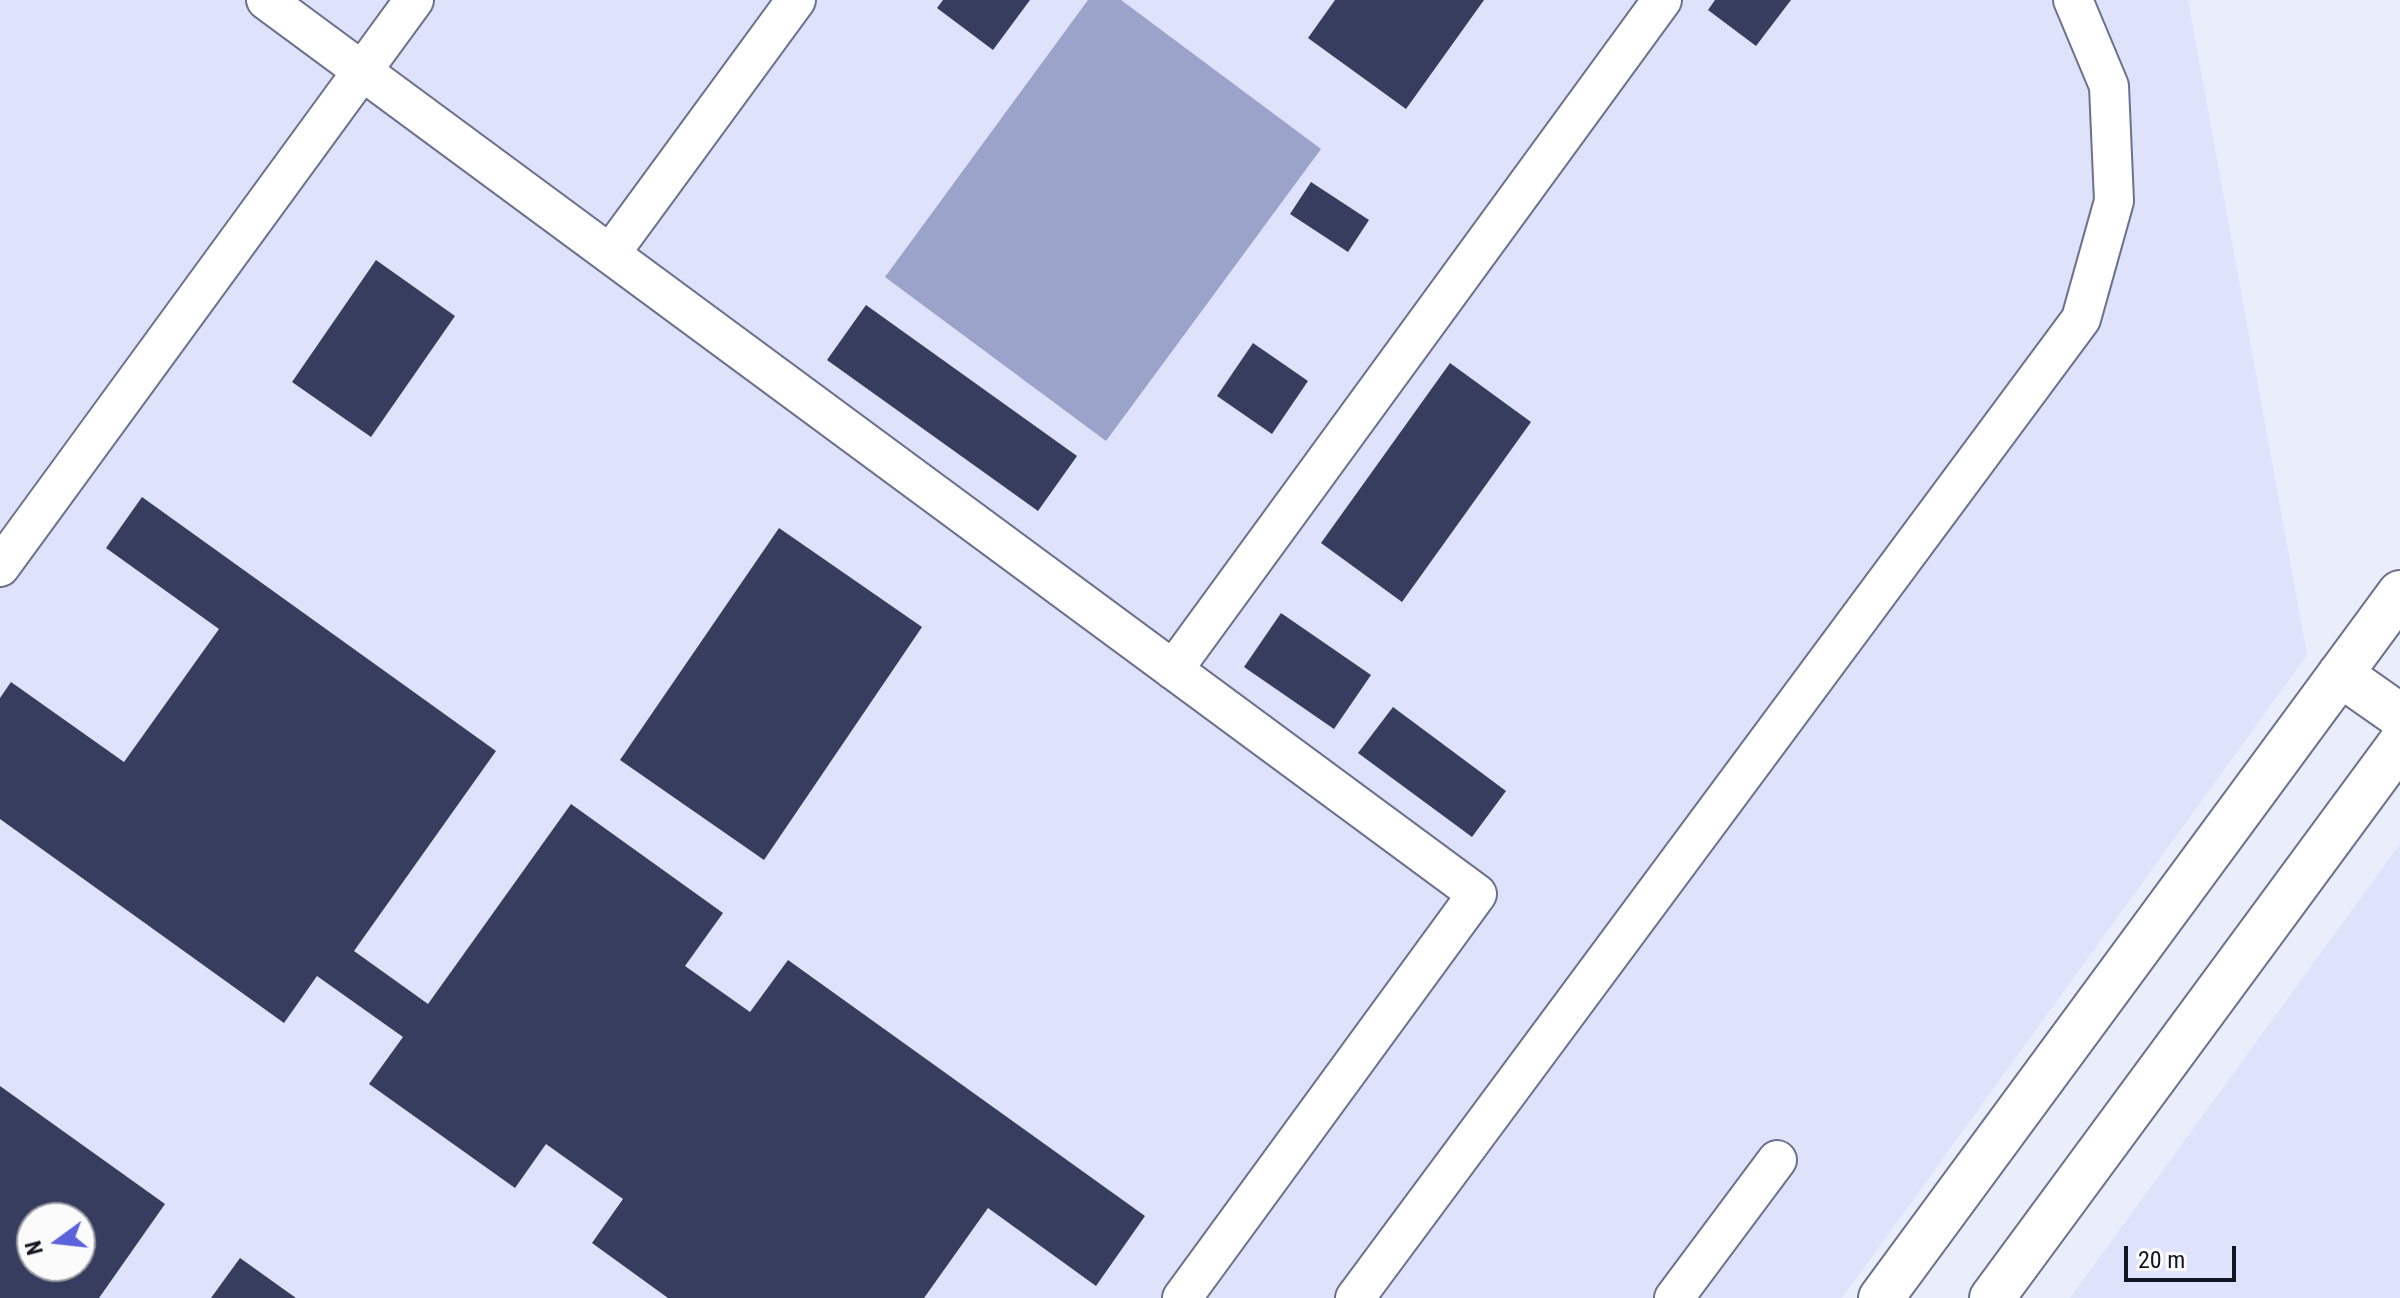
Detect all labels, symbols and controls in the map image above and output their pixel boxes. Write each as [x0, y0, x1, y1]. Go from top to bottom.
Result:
north arrow [16, 1202, 96, 1282]
scale bar [2128, 1230, 2240, 1280]
text: N [20, 1238, 48, 1258]
text: 20 m [2138, 1246, 2185, 1274]

